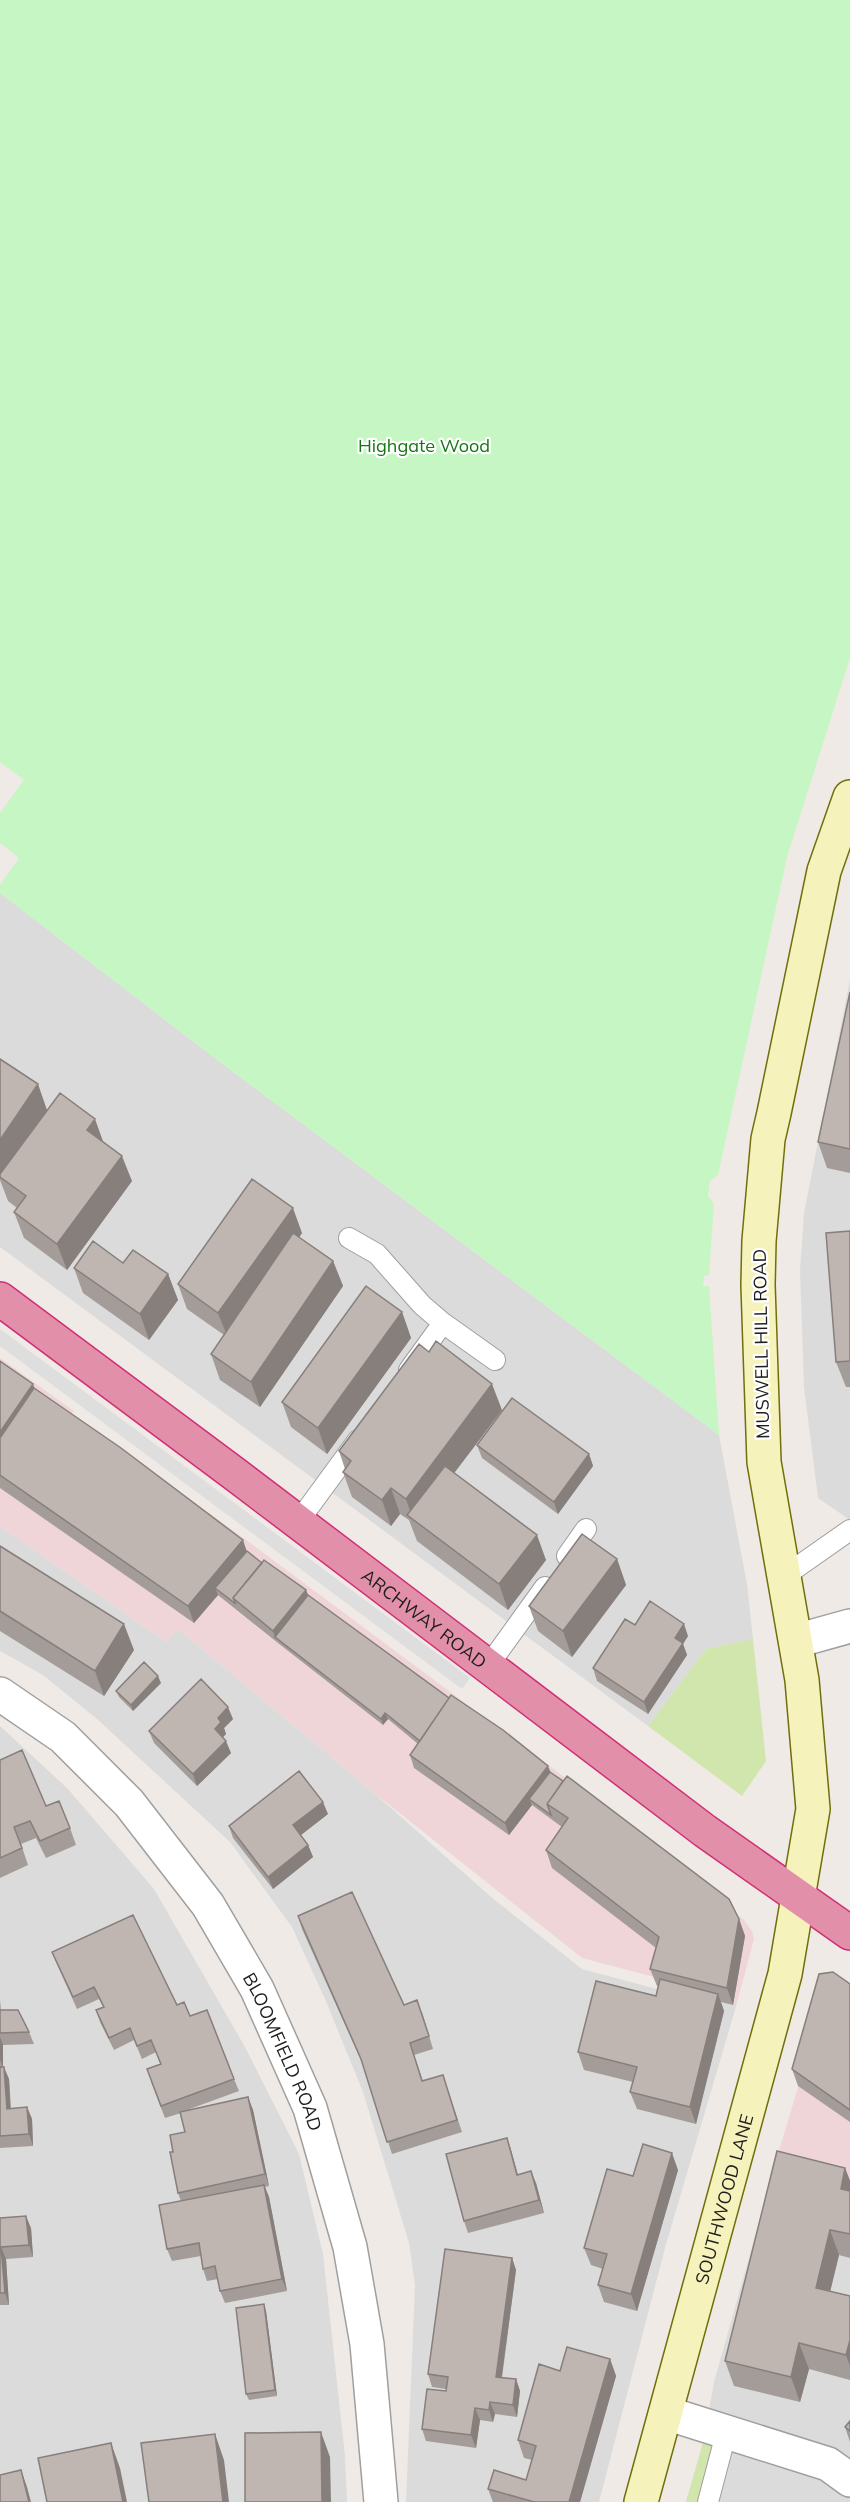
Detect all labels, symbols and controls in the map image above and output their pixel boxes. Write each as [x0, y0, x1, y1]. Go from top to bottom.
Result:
park label: Highgate Wood [358, 434, 490, 457]
street label: MUSWELL HILL ROAD [748, 1249, 774, 1439]
street label: ARCHWAY ROAD [357, 1563, 492, 1673]
street label: BLOOMFIELD ROAD [238, 1968, 327, 2134]
street label: SOUTHWOOD LANE [689, 2111, 758, 2287]

